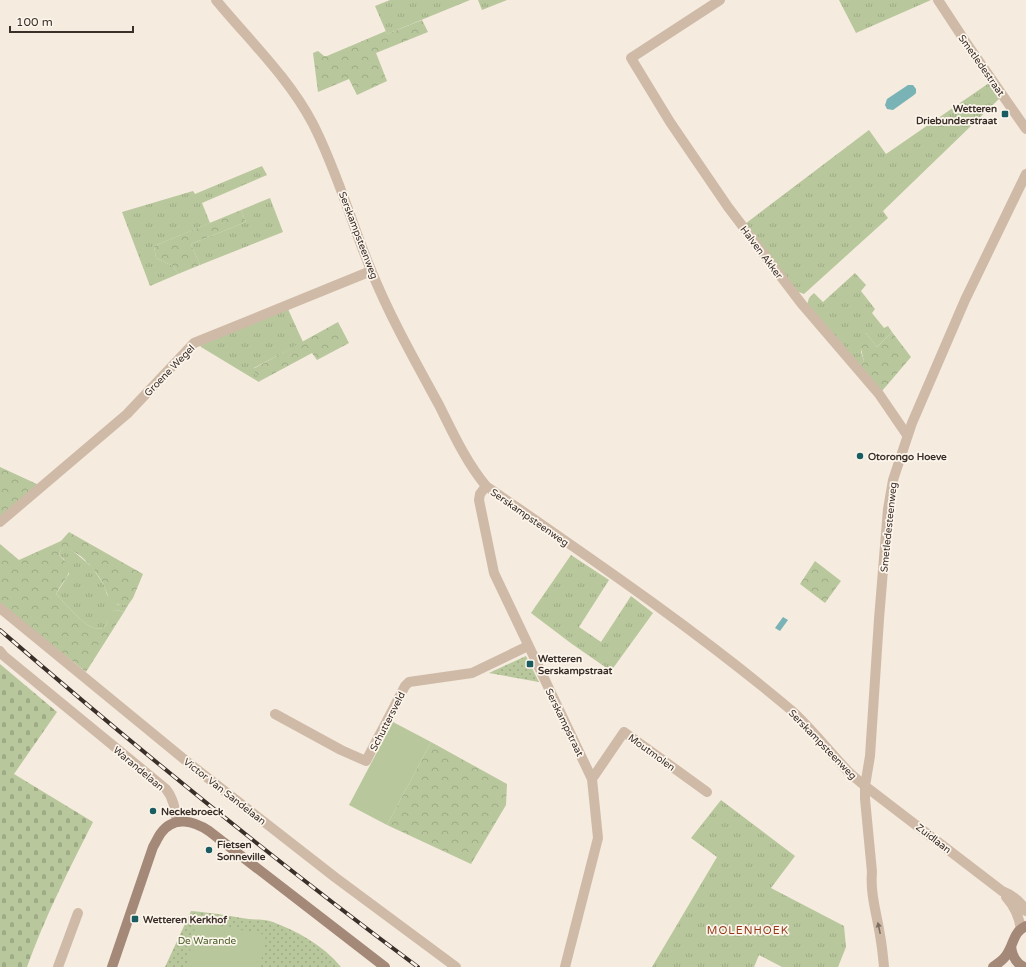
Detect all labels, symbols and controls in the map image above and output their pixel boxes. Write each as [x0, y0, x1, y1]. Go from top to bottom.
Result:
scale bar [10, 8, 133, 34]
text: 100 m [16, 15, 53, 29]
street label: Smetledestraat [956, 33, 1007, 99]
place label: Wetteren Driebunderstraat [916, 103, 997, 127]
marker: Wetteren Driebunderstraat [1000, 109, 1010, 119]
street label: Serskampsteenweg [336, 190, 380, 281]
street label: Halven Akker [737, 224, 785, 281]
street label: Groene Wegel [142, 342, 197, 399]
marker: Otorongo Hoeve [855, 451, 865, 461]
place label: Otorongo Hoeve [868, 451, 947, 463]
street label: Smetledesteenweg [878, 481, 900, 573]
street label: Serskampsteenweg [488, 486, 571, 549]
place label: Wetteren Serskampstraat [538, 653, 612, 677]
marker: Wetteren Serskampstraat [525, 659, 535, 669]
street label: Serskampstraat [542, 686, 586, 759]
street label: Schuttersveld [368, 690, 408, 753]
street label: Serskampsteenweg [786, 707, 859, 782]
street label: Moutmolen [626, 732, 677, 774]
street label: Warandelaan [110, 744, 166, 794]
street label: Victor Van Sandelaan [181, 756, 268, 828]
marker: Neckebroeck [148, 806, 158, 816]
place label: Neckebroeck [161, 806, 224, 818]
street label: Zuidlaan [913, 821, 953, 856]
place label: Fietsen Sonneville [217, 839, 266, 863]
marker: Fietsen Sonneville [204, 845, 214, 855]
marker: Wetteren Kerkhof [130, 914, 140, 924]
place label: Wetteren Kerkhof [143, 914, 227, 926]
one-way arrow [875, 922, 881, 934]
district label: MOLENHOEK [707, 924, 789, 937]
park label: De Warande [178, 935, 237, 947]

